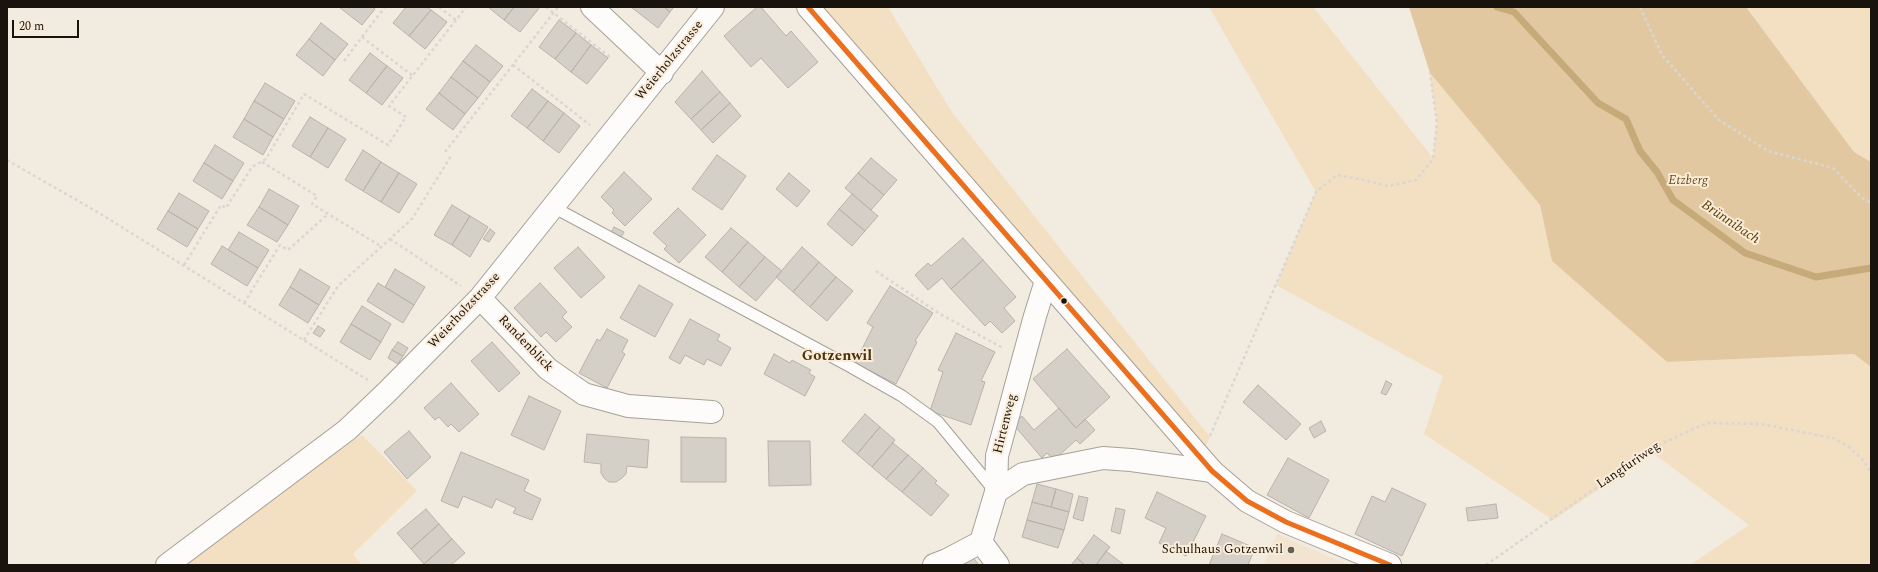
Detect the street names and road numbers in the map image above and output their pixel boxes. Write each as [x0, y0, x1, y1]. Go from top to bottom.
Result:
street label: Weierholzstrasse [633, 18, 707, 104]
street label: Weierholzstrasse [426, 270, 504, 352]
street label: Randenblick [494, 313, 556, 375]
street label: Hirtenweg [991, 392, 1021, 456]
street label: Langfuriweg [1594, 439, 1664, 493]

